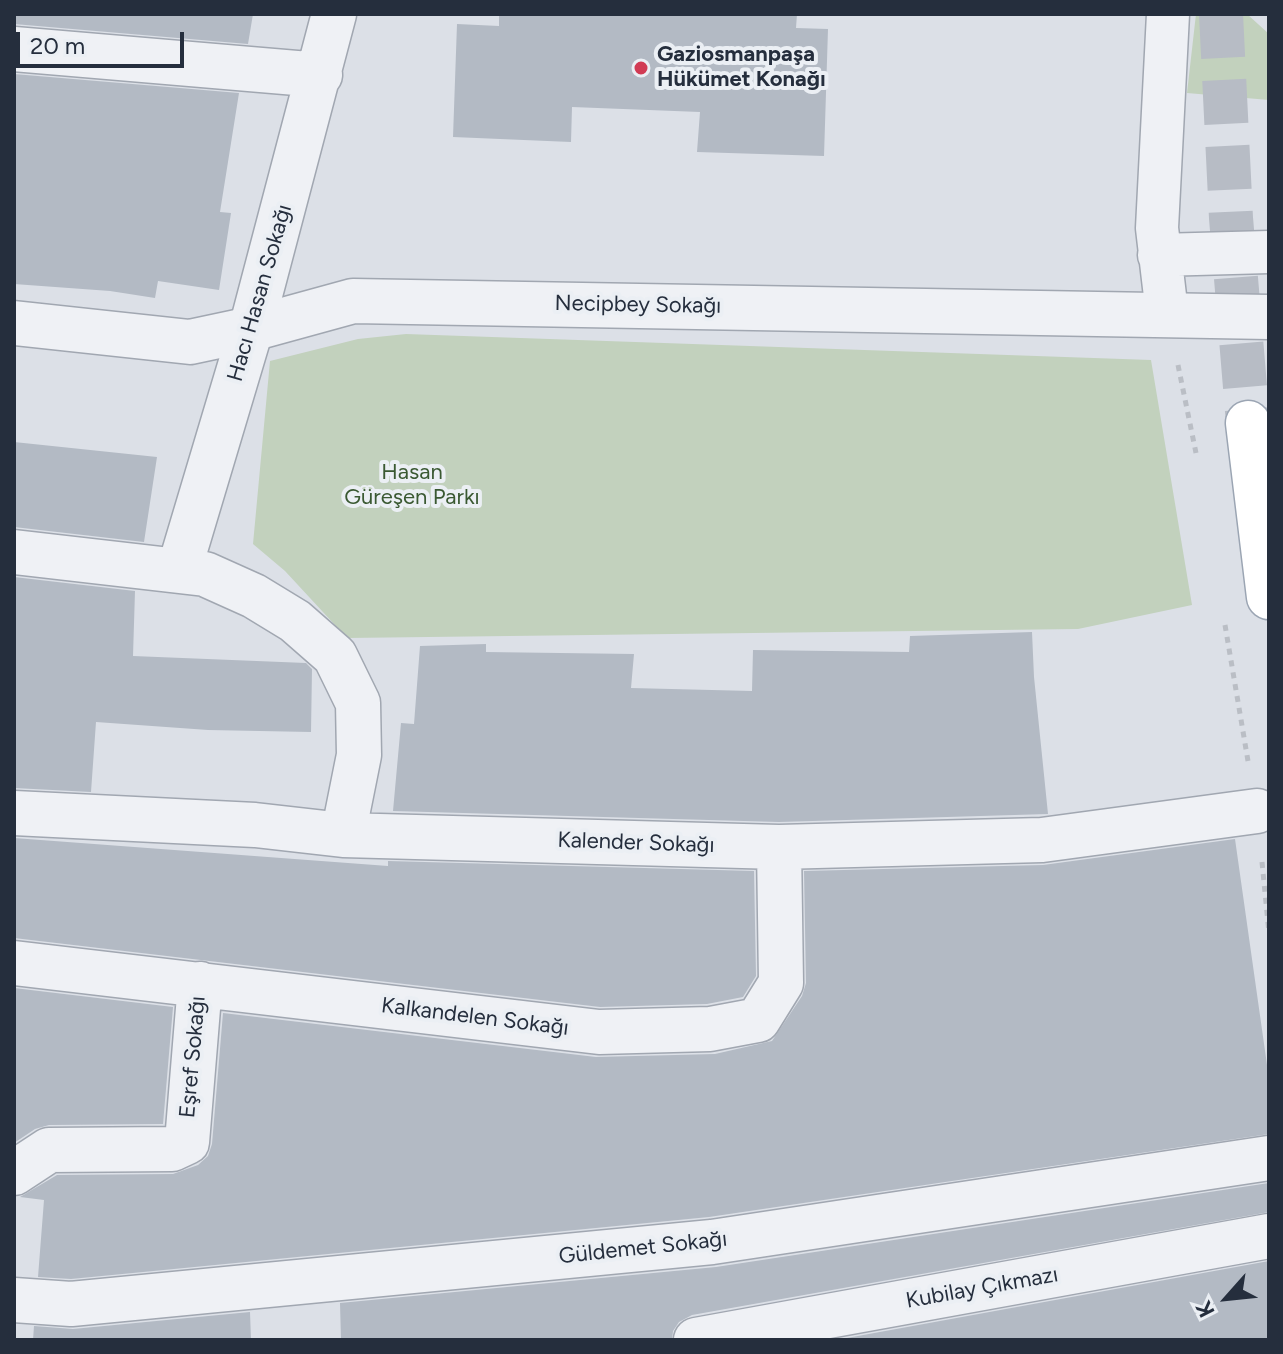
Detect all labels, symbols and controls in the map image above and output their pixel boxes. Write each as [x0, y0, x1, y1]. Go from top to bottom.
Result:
scale bar [20, 16, 188, 66]
text: 20 m [30, 31, 85, 60]
place label: Gaziosmanpaşa Hükümet Konağı [657, 42, 826, 94]
marker: Gaziosmanpaşa Hükümet Konağı [632, 59, 650, 77]
street label: Hacı Hasan Sokağı [222, 201, 298, 385]
street label: Necipbey Sokağı [554, 290, 722, 320]
park label: Hasan Güreşen Parkı [344, 460, 480, 512]
street label: Kalender Sokağı [557, 827, 715, 859]
street label: Kalkandelen Sokağı [380, 992, 570, 1042]
street label: Eşref Sokağı [175, 995, 211, 1119]
street label: Güldemet Sokağı [558, 1226, 728, 1270]
north arrow [1187, 1258, 1267, 1338]
street label: Kubilay Çıkmazı [904, 1262, 1060, 1314]
text: K [1190, 1296, 1221, 1322]

